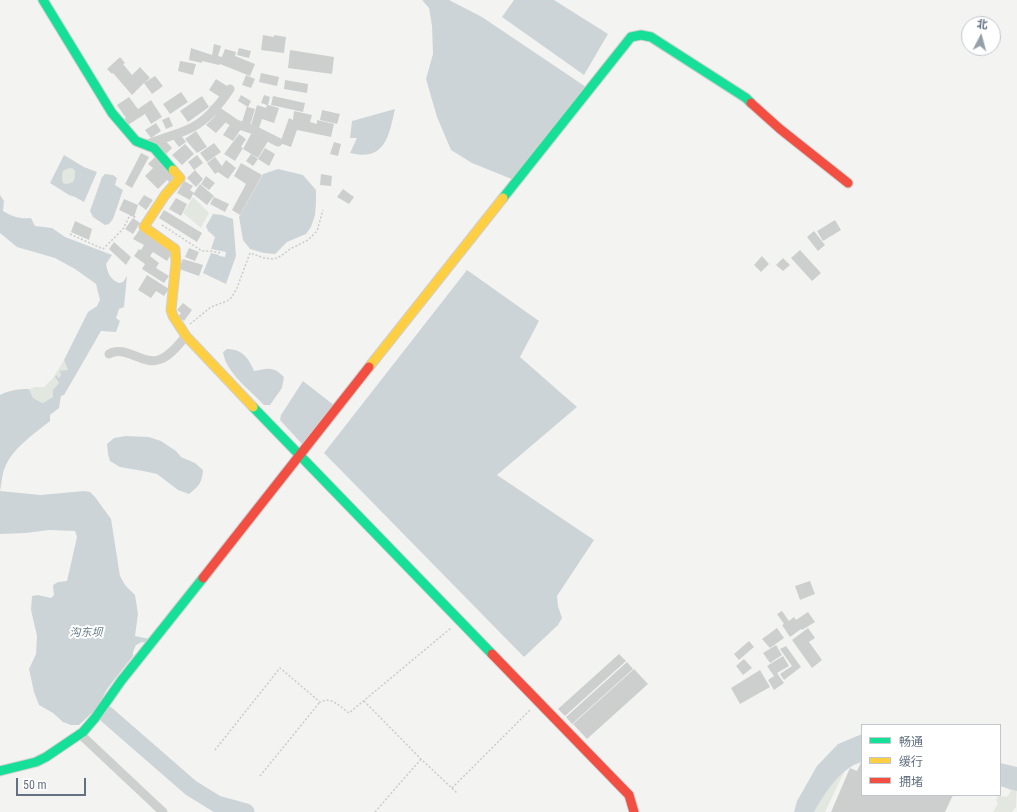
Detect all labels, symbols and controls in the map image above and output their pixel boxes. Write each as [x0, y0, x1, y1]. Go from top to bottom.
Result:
north arrow [961, 16, 1001, 56]
text: 北 [976, 18, 988, 32]
water label: 沟东坝 [70, 626, 102, 640]
legend [861, 724, 1001, 796]
text: 畅通 [899, 735, 923, 749]
text: 缓行 [899, 755, 923, 769]
scale bar [18, 770, 88, 796]
text: 拥堵 [899, 775, 923, 789]
text: 50 m [23, 778, 47, 792]

